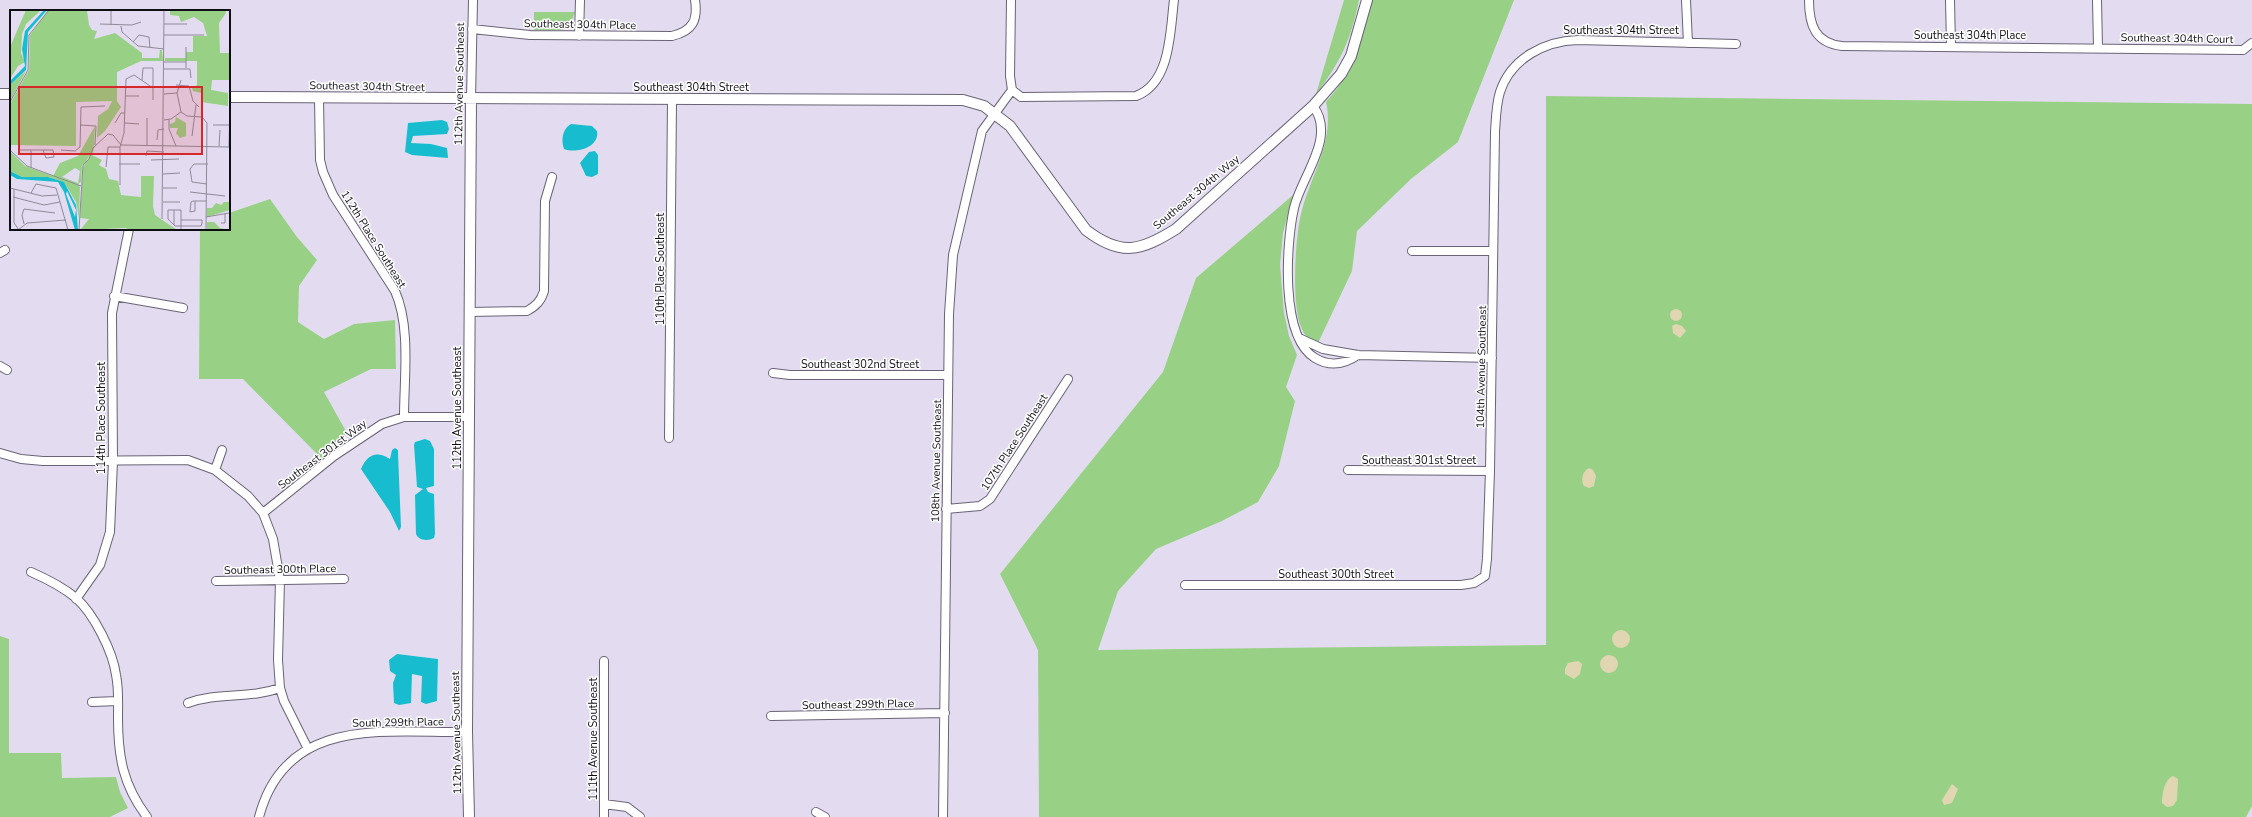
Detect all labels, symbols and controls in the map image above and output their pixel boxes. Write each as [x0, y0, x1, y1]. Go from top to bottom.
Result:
inset map [10, 10, 230, 230]
street label: Southeast 304th Place [524, 16, 636, 33]
street label: 112th Avenue Southeast [451, 22, 468, 146]
street label: Southeast 304th Street [1563, 23, 1679, 38]
street label: Southeast 304th Place [1914, 28, 2026, 43]
street label: Southeast 304th Court [2120, 30, 2234, 47]
street label: Southeast 304th Street [309, 78, 425, 95]
street label: Southeast 304th Street [633, 80, 749, 95]
street label: Southeast 304th Way [1150, 152, 1243, 233]
street label: 112th Place Southeast [337, 188, 410, 291]
street label: 110th Place Southeast [653, 213, 668, 325]
street label: 104th Avenue Southeast [1473, 305, 1490, 429]
street label: 112th Avenue Southeast [450, 346, 465, 469]
street label: Southeast 302nd Street [801, 357, 919, 372]
street label: 114th Place Southeast [94, 362, 109, 474]
street label: 107th Place Southeast [978, 391, 1051, 493]
street label: 108th Avenue Southeast [928, 399, 945, 523]
street label: Southeast 301st Way [275, 416, 370, 493]
street label: Southeast 301st Street [1362, 453, 1476, 468]
street label: Southeast 300th Place [224, 561, 336, 578]
street label: Southeast 300th Street [1278, 567, 1394, 582]
street label: 112th Avenue Southeast [448, 671, 465, 795]
street label: 111th Avenue Southeast [586, 677, 601, 800]
street label: Southeast 299th Place [802, 696, 914, 713]
street label: South 299th Place [352, 714, 444, 731]

